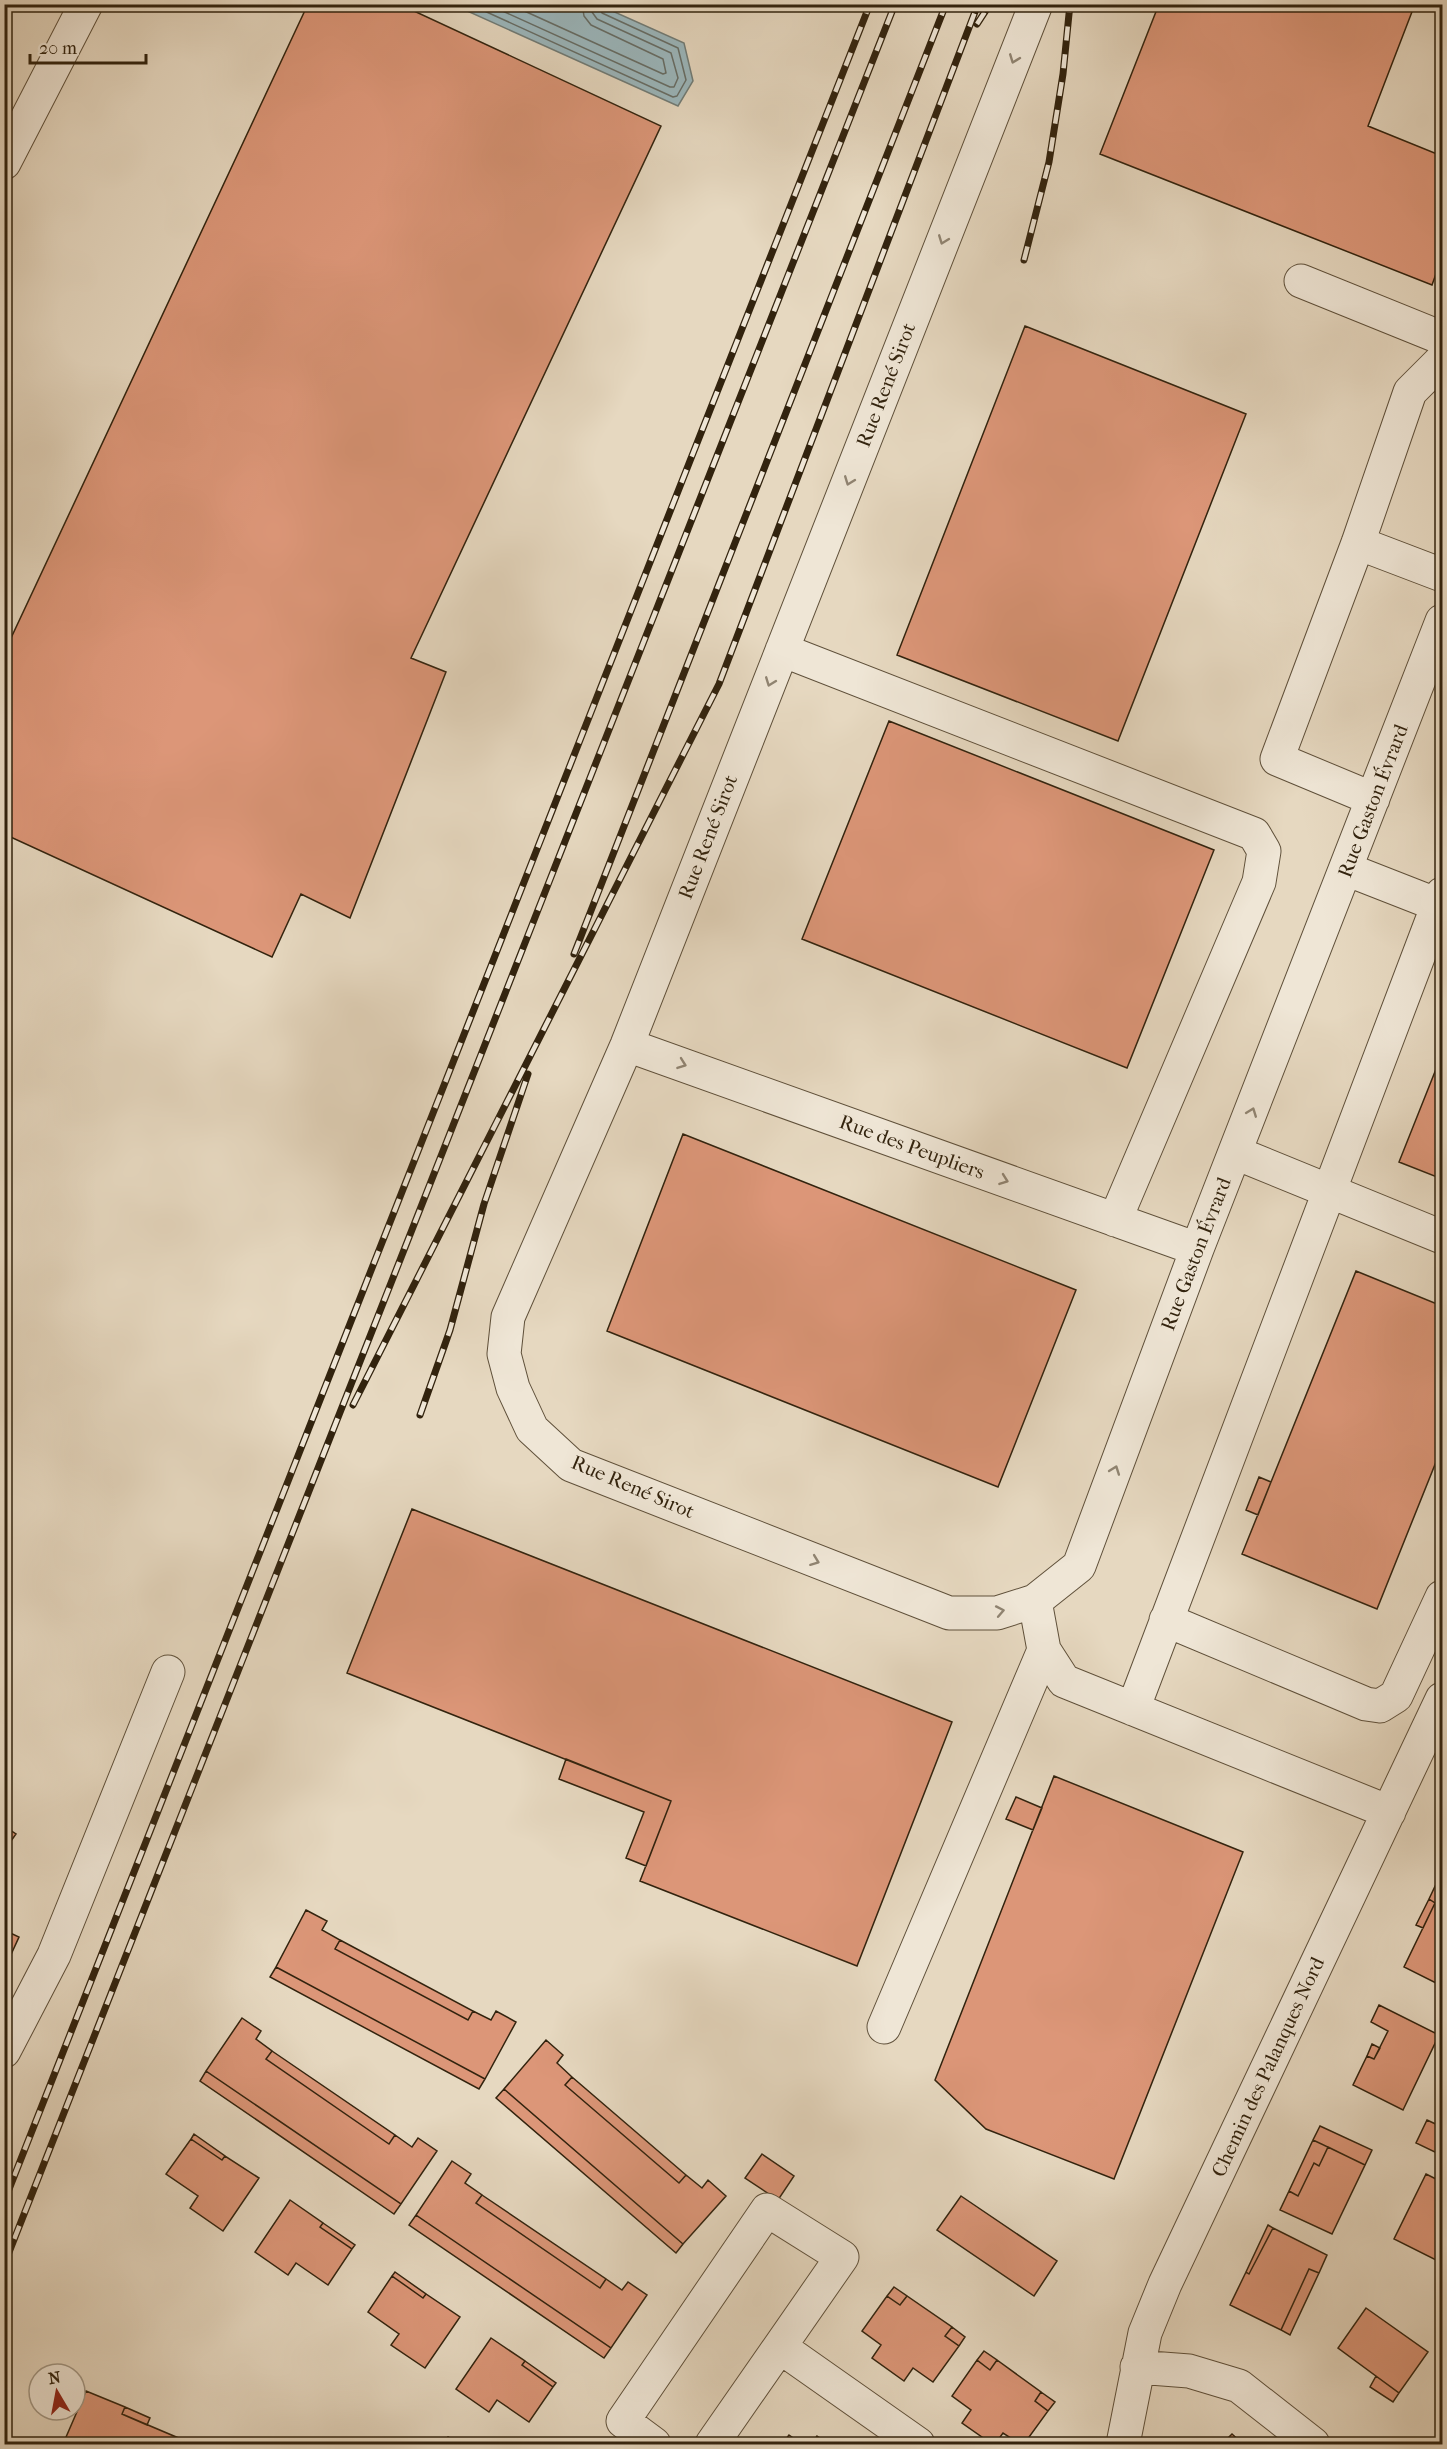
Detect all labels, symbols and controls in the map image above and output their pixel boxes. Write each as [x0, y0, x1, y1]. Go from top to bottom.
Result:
scale bar [30, 27, 146, 65]
text: 20 m [39, 38, 77, 59]
one-way arrow [1009, 53, 1021, 64]
one-way arrow [938, 234, 950, 245]
street label: Rue René Sirot [852, 320, 920, 450]
one-way arrow [843, 475, 856, 485]
one-way arrow [764, 676, 777, 686]
street label: Rue Gaston Évrard [1332, 720, 1413, 881]
street label: Rue René Sirot [674, 772, 742, 902]
one-way arrow [676, 1057, 687, 1070]
one-way arrow [1244, 1107, 1257, 1117]
street label: Rue des Peupliers [836, 1110, 988, 1184]
one-way arrow [998, 1172, 1009, 1185]
street label: Rue Gaston Évrard [1155, 1173, 1236, 1334]
street label: Rue René Sirot [568, 1451, 698, 1523]
one-way arrow [1107, 1465, 1120, 1476]
one-way arrow [809, 1554, 820, 1566]
one-way arrow [995, 1605, 1005, 1618]
street label: Chemin des Palanques Nord [1207, 1952, 1330, 2181]
north arrow [27, 2362, 87, 2422]
text: N [47, 2367, 63, 2388]

